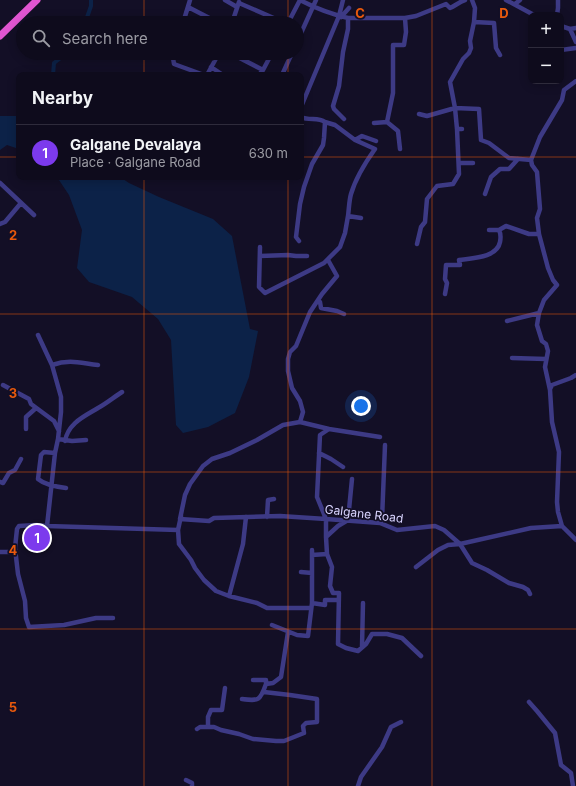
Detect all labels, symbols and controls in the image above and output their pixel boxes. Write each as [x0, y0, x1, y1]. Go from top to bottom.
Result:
text: C [355, 5, 365, 21]
text: D [499, 5, 509, 21]
map controls [528, 12, 564, 84]
button: + [528, 12, 564, 48]
search box [16, 16, 304, 60]
icon: search [30, 27, 52, 49]
text: Search here [62, 29, 148, 48]
button: − [528, 48, 564, 84]
text: Nearby [32, 88, 93, 108]
text: Galgane Devalaya [70, 135, 201, 154]
text: 1 [42, 145, 48, 161]
text: 630 m [249, 145, 288, 161]
text: Place · Galgane Road [70, 154, 201, 170]
text: 2 [9, 227, 17, 243]
text: 3 [9, 385, 17, 401]
your location [351, 396, 371, 416]
street label: Galgane Road [324, 501, 404, 526]
pin: 1 [24, 523, 50, 553]
text: 4 [9, 542, 18, 558]
text: 5 [9, 699, 17, 715]

